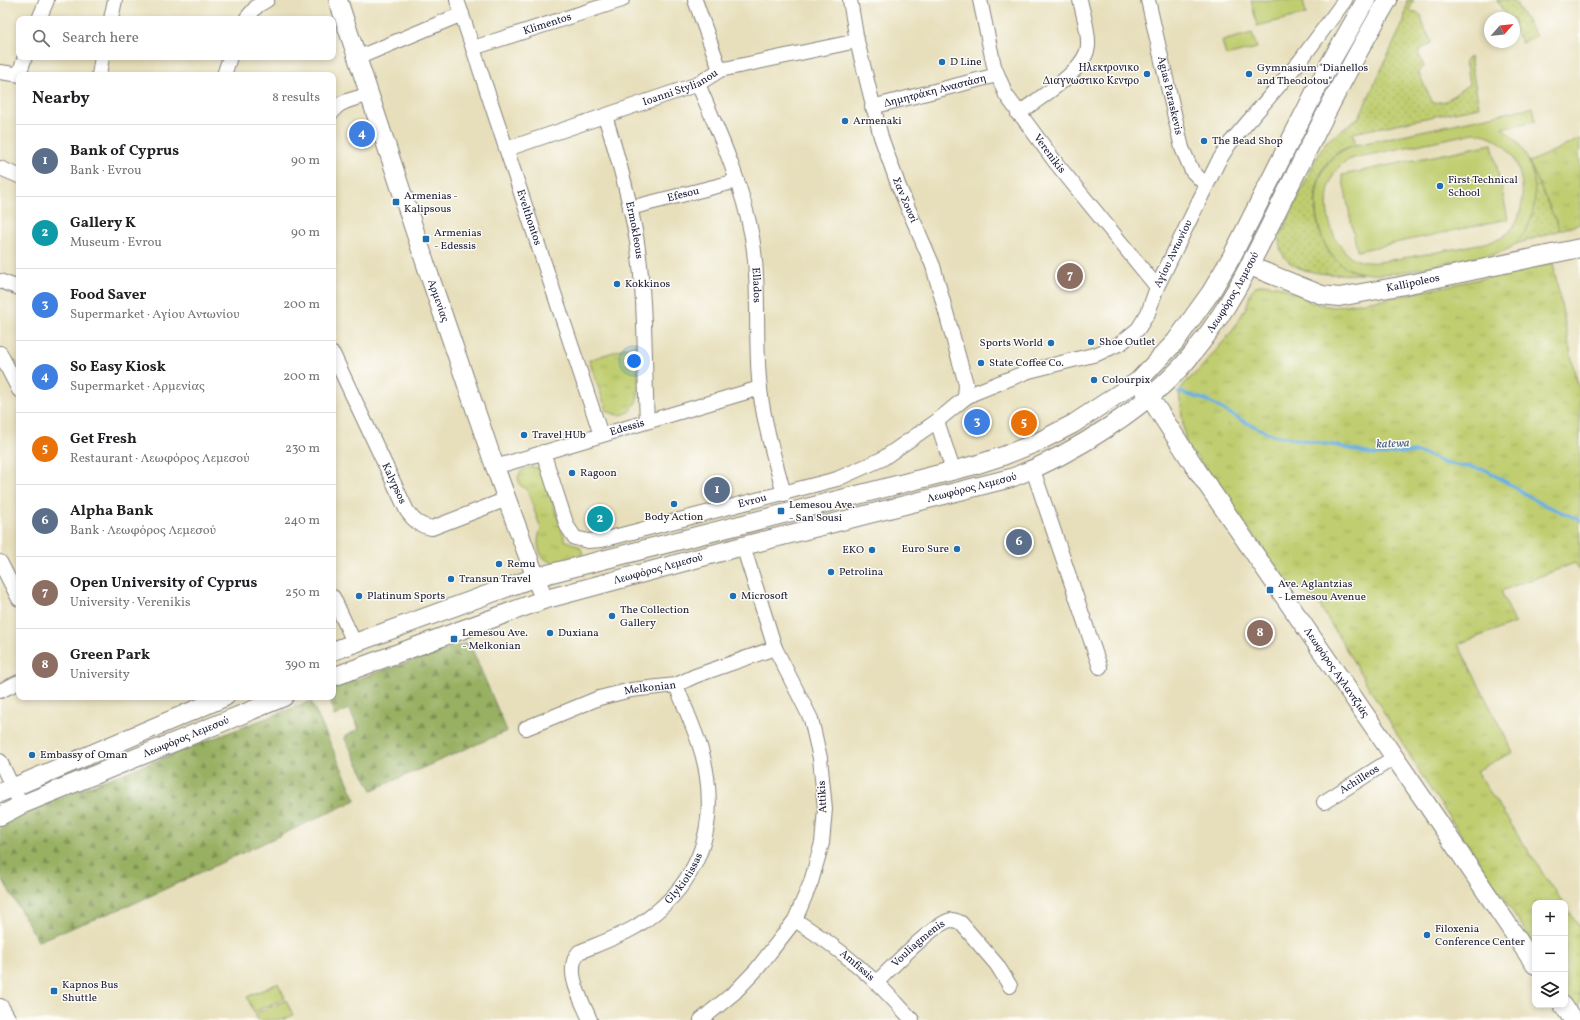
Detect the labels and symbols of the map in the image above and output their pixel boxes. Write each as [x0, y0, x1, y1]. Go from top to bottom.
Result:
street label: Klimentos [521, 9, 574, 39]
north arrow [1484, 12, 1520, 48]
place label: D Line [950, 55, 981, 70]
street label: Agias Paraskevis [1154, 55, 1186, 137]
marker: D Line [937, 57, 947, 67]
place label: Ηλεκτρονικο Διαγνωστικο Κεντρο [1043, 61, 1139, 89]
place label: Gymnasium "Dianellos and Theodotou" [1257, 61, 1369, 89]
street label: Ioanni Stylianou [641, 66, 721, 110]
marker: Ηλεκτρονικο Διαγνωστικο Κεντρο [1142, 69, 1152, 79]
marker: Gymnasium "Dianellos and Theodotou" [1244, 69, 1254, 79]
street label: Δημητράκη Αναστάση [882, 71, 988, 111]
place label: Armenaki [853, 114, 902, 129]
marker: Armenaki [840, 116, 850, 126]
pin: 4 [349, 119, 375, 149]
street label: Verenikis [1030, 131, 1069, 177]
place label: The Bead Shop [1212, 134, 1283, 149]
marker: The Bead Shop [1199, 136, 1209, 146]
place label: First Technical School [1448, 173, 1518, 201]
street label: Σαν Σουσί [889, 175, 921, 226]
marker: First Technical School [1435, 181, 1445, 191]
street label: Efesou [666, 183, 701, 206]
street label: Evelthontos [513, 187, 545, 248]
place label: Armenias - Kalipsous [404, 189, 458, 217]
marker: Armenias - Kalipsous [391, 197, 401, 207]
street label: Ermokleous [622, 200, 647, 260]
street label: Αγίου Αντωνίου [1150, 217, 1196, 290]
place label: Armenias - Edessis [434, 226, 482, 254]
marker: Armenias - Edessis [421, 234, 431, 244]
street label: Λεωφόρος Λεμεσού [1203, 249, 1263, 336]
pin: 7 [1057, 261, 1083, 291]
street label: Ellados [748, 267, 764, 303]
street label: Kallipoleos [1385, 270, 1441, 296]
street label: Αρμενίας [424, 277, 452, 324]
place label: Kokkinos [625, 277, 670, 292]
marker: Kokkinos [612, 279, 622, 289]
place label: Shoe Outlet [1099, 335, 1156, 350]
place label: Sports World [980, 336, 1043, 351]
marker: Shoe Outlet [1086, 337, 1096, 347]
marker: Sports World [1046, 338, 1056, 348]
your location [624, 351, 644, 371]
place label: State Coffee Co. [989, 356, 1064, 371]
marker: State Coffee Co. [976, 358, 986, 368]
place label: Colourpix [1102, 373, 1150, 388]
marker: Colourpix [1089, 375, 1099, 385]
pin: 3 [964, 407, 990, 437]
pin: 5 [1011, 408, 1037, 438]
street label: Edessis [608, 415, 647, 440]
place label: Travel HUb [532, 428, 586, 443]
marker: Travel HUb [519, 430, 529, 440]
water label: katewa [1376, 435, 1410, 453]
street label: Kalypsos [378, 460, 410, 507]
place label: Ragoon [580, 466, 617, 481]
marker: Ragoon [567, 468, 577, 478]
street label: Λεωφόρος Λεμεσού [925, 469, 1019, 507]
pin: 1 [704, 475, 730, 505]
street label: Evrou [736, 490, 768, 512]
place label: Lemesou Ave. - San Sousi [789, 498, 855, 526]
marker: Body Action [669, 499, 679, 509]
pin: 2 [587, 504, 613, 534]
marker: Lemesou Ave. - San Sousi [776, 506, 786, 516]
place label: Body Action [645, 510, 704, 525]
pin: 6 [1006, 527, 1032, 557]
place label: Euro Sure [901, 542, 949, 557]
place label: EKO [842, 543, 864, 558]
marker: Euro Sure [952, 544, 962, 554]
marker: EKO [867, 545, 877, 555]
street label: Λεωφόρος Λεμεσού [612, 550, 705, 588]
place label: Remu [507, 557, 535, 572]
marker: Remu [494, 559, 504, 569]
place label: Petrolina [839, 565, 884, 580]
marker: Petrolina [826, 567, 836, 577]
place label: Transun Travel [459, 572, 531, 587]
marker: Transun Travel [446, 574, 456, 584]
place label: Ave. Aglantzias - Lemesou Avenue [1278, 577, 1366, 605]
marker: Ave. Aglantzias - Lemesou Avenue [1265, 585, 1275, 595]
place label: Platinum Sports [367, 589, 446, 604]
place label: Microsoft [741, 589, 788, 604]
marker: Platinum Sports [354, 591, 364, 601]
marker: Microsoft [728, 591, 738, 601]
place label: The Collection Gallery [620, 603, 690, 631]
marker: The Collection Gallery [607, 611, 617, 621]
pin: 8 [1247, 618, 1273, 648]
street label: Λεωφόρος Αγλαντζιάς [1300, 625, 1373, 721]
place label: Lemesou Ave. - Melkonian [462, 626, 528, 654]
place label: Duxiana [558, 626, 599, 641]
marker: Duxiana [545, 628, 555, 638]
marker: Lemesou Ave. - Melkonian [449, 634, 459, 644]
street label: Melkonian [622, 678, 677, 699]
street label: Λεωφόρος Λεμεσού [140, 713, 231, 762]
place label: Embassy of Oman [40, 748, 128, 763]
marker: Embassy of Oman [27, 750, 37, 760]
street label: Achilleos [1337, 761, 1383, 798]
street label: Attikis [815, 780, 831, 814]
street label: Glykiotissas [661, 850, 707, 908]
street label: Vouliagmenis [888, 916, 948, 971]
place label: Filoxenia Conference Center [1435, 922, 1525, 950]
marker: Filoxenia Conference Center [1422, 930, 1432, 940]
street label: Amfissis [836, 946, 878, 985]
place label: Kapnos Bus Shuttle [62, 978, 119, 1006]
marker: Kapnos Bus Shuttle [49, 986, 59, 996]

